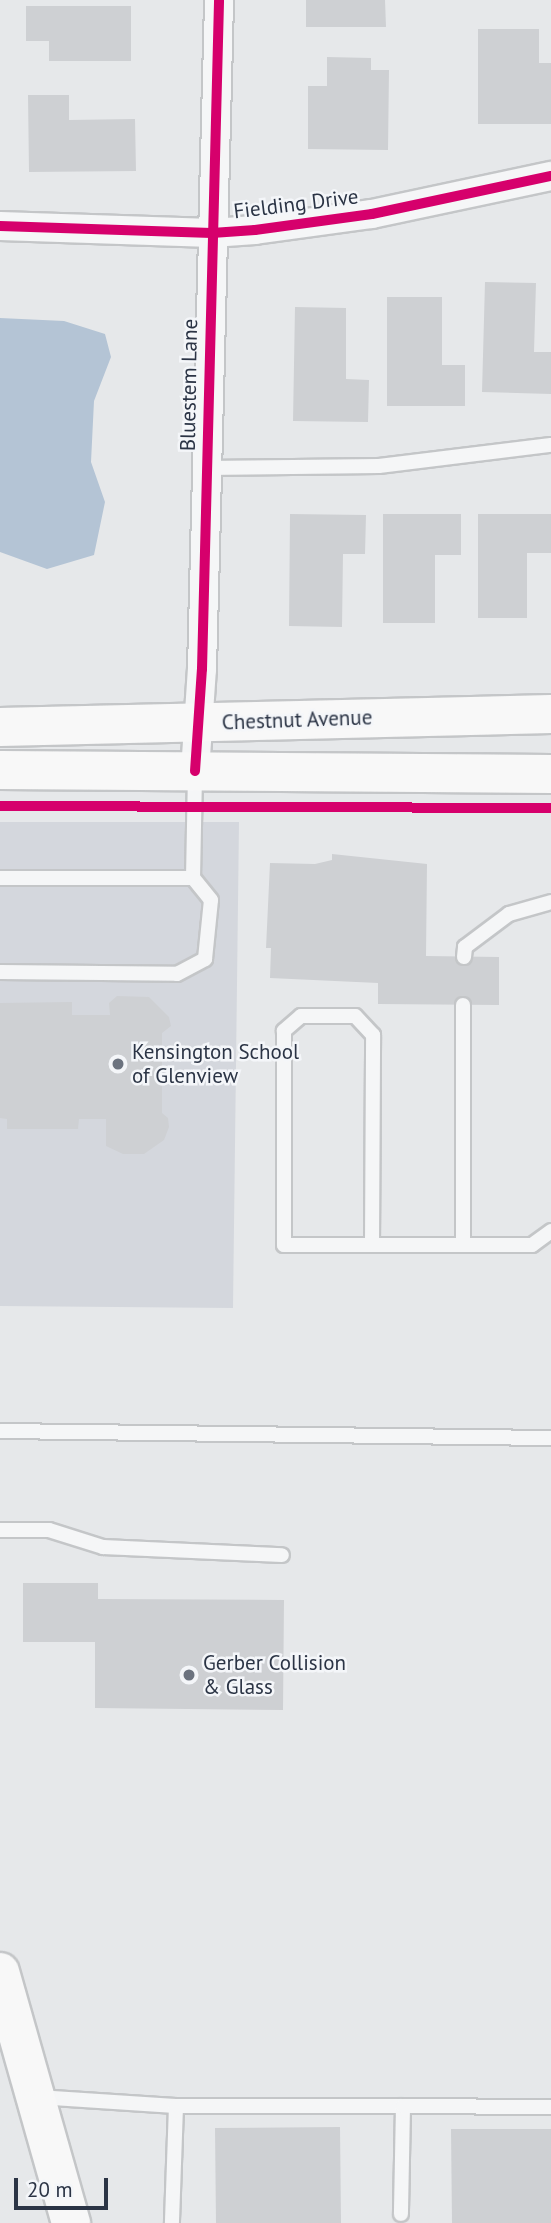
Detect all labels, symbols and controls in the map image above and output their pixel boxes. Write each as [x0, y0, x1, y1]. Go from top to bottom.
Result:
street label: Fielding Drive [232, 184, 360, 224]
street label: Bluestem Lane [175, 319, 203, 451]
street label: Chestnut Avenue [221, 705, 373, 735]
place label: Kensington School of Glenview [132, 1039, 299, 1089]
marker: Kensington School of Glenview [110, 1056, 126, 1072]
place label: Gerber Collision & Glass [203, 1650, 346, 1700]
marker: Gerber Collision & Glass [181, 1667, 197, 1683]
scale bar [18, 2164, 112, 2208]
text: 20 m [27, 2176, 73, 2203]

